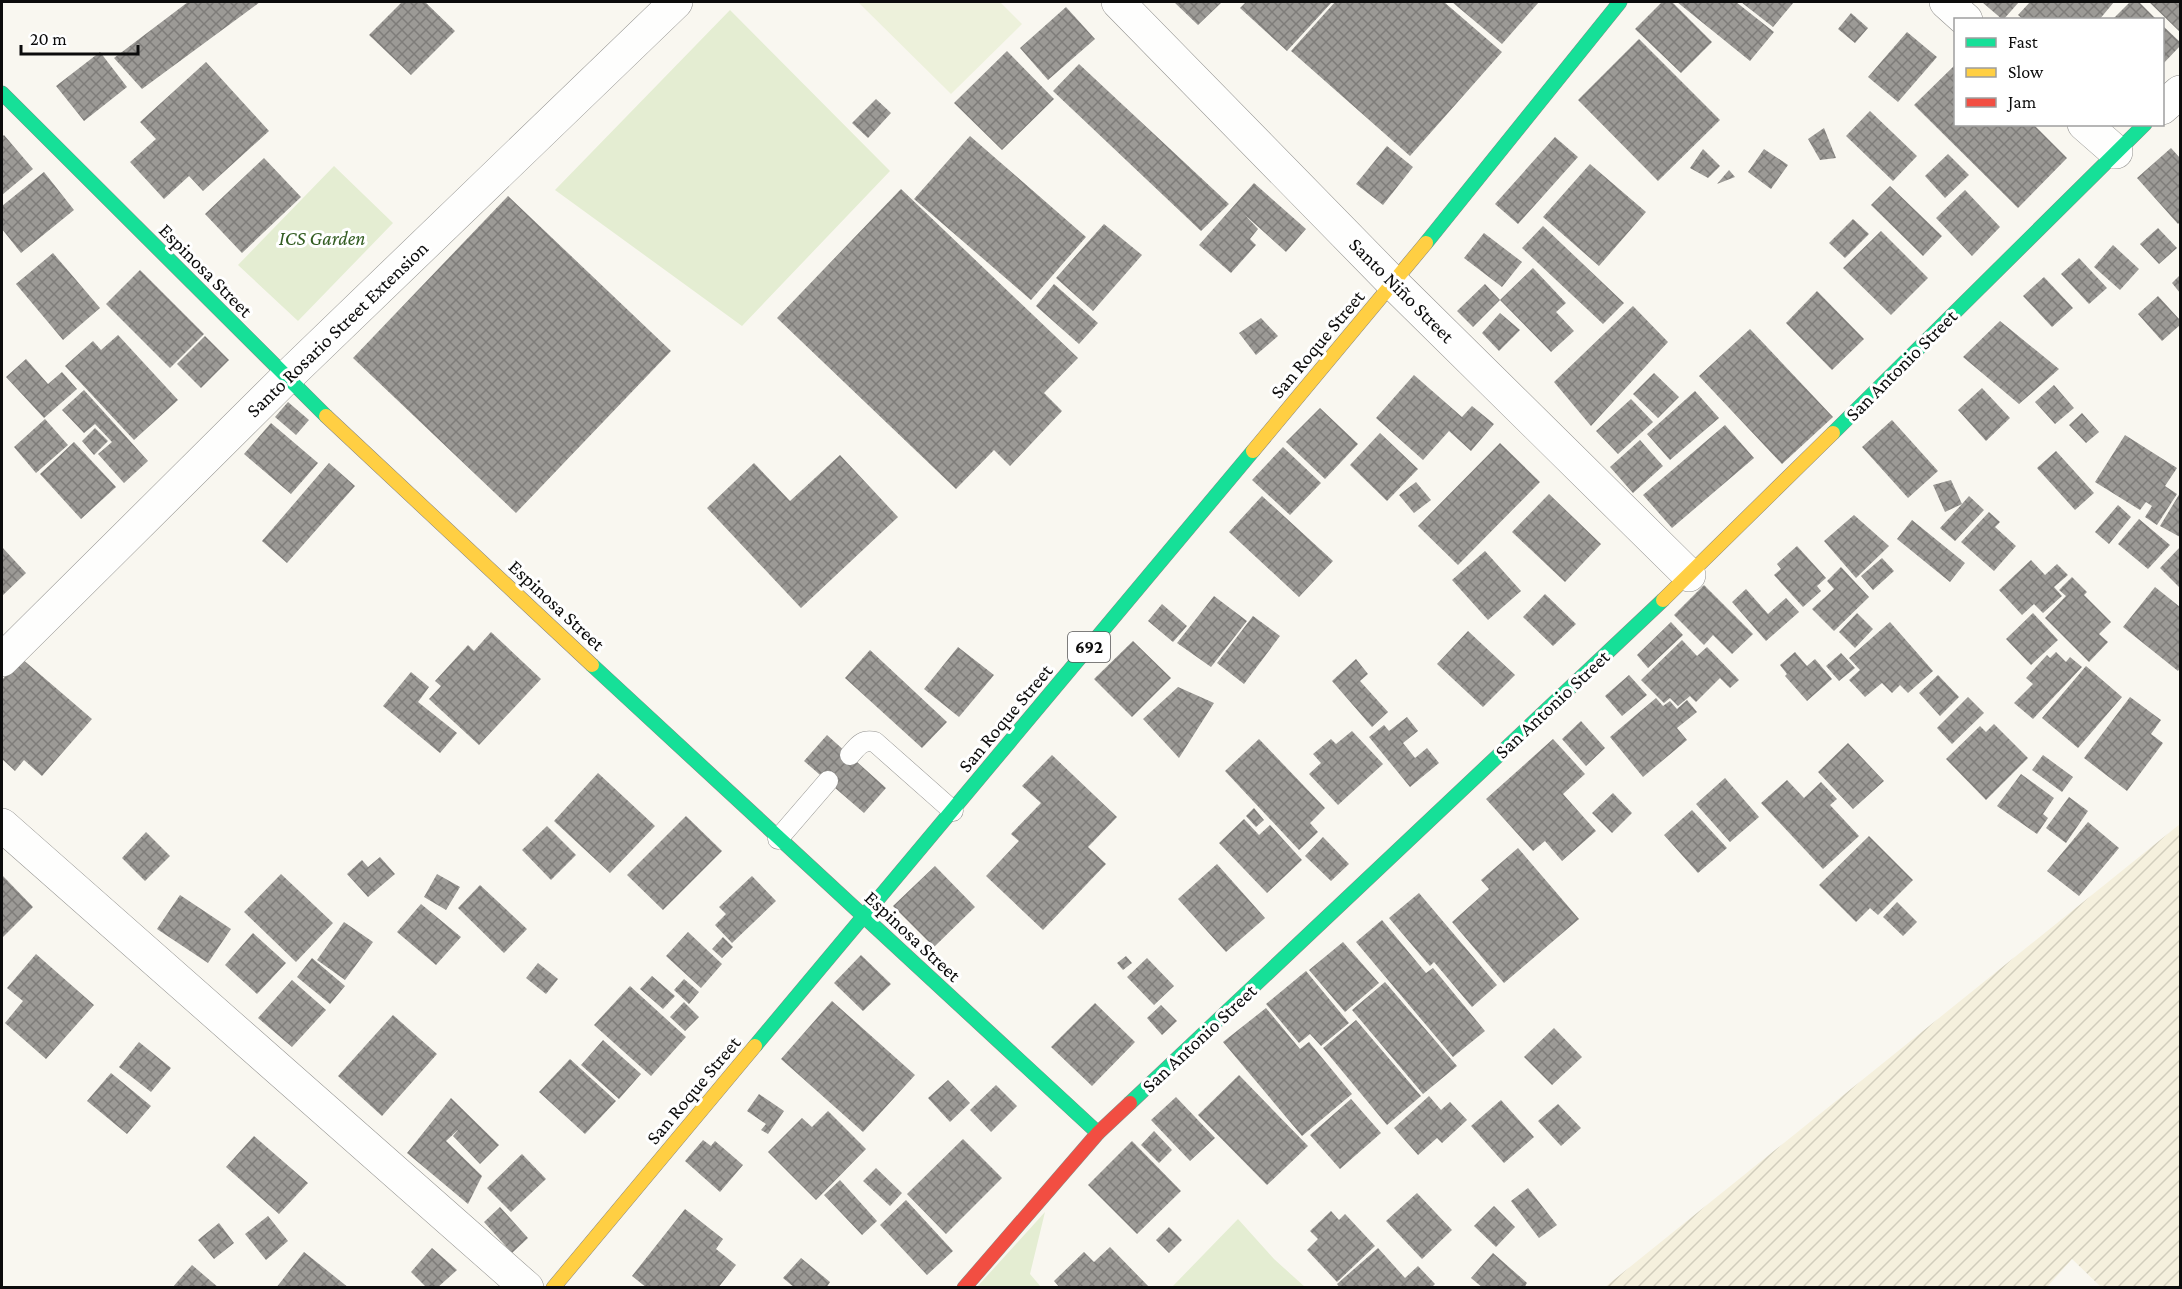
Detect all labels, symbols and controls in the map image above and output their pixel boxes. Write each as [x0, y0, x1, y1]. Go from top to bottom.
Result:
scale bar [21, 18, 138, 56]
legend [1954, 18, 2164, 126]
text: 20 m [30, 29, 67, 49]
text: Fast [2008, 32, 2039, 52]
text: Slow [2008, 62, 2044, 82]
text: Jam [2006, 92, 2037, 112]
street label: Espinosa Street [154, 219, 257, 322]
park label: ICS Garden [279, 227, 365, 249]
street label: Santo Niño Street [1345, 233, 1459, 347]
street label: Santo Rosario Street Extension [242, 236, 432, 421]
street label: San Roque Street [1265, 285, 1370, 403]
street label: San Antonio Street [1841, 305, 1961, 425]
street label: Espinosa Street [504, 555, 610, 656]
road number: 692 [1068, 632, 1110, 662]
street label: San Antonio Street [1490, 645, 1614, 763]
street label: San Roque Street [953, 659, 1058, 777]
street label: Espinosa Street [860, 886, 966, 987]
street label: San Antonio Street [1137, 979, 1261, 1097]
street label: San Roque Street [641, 1031, 746, 1149]

